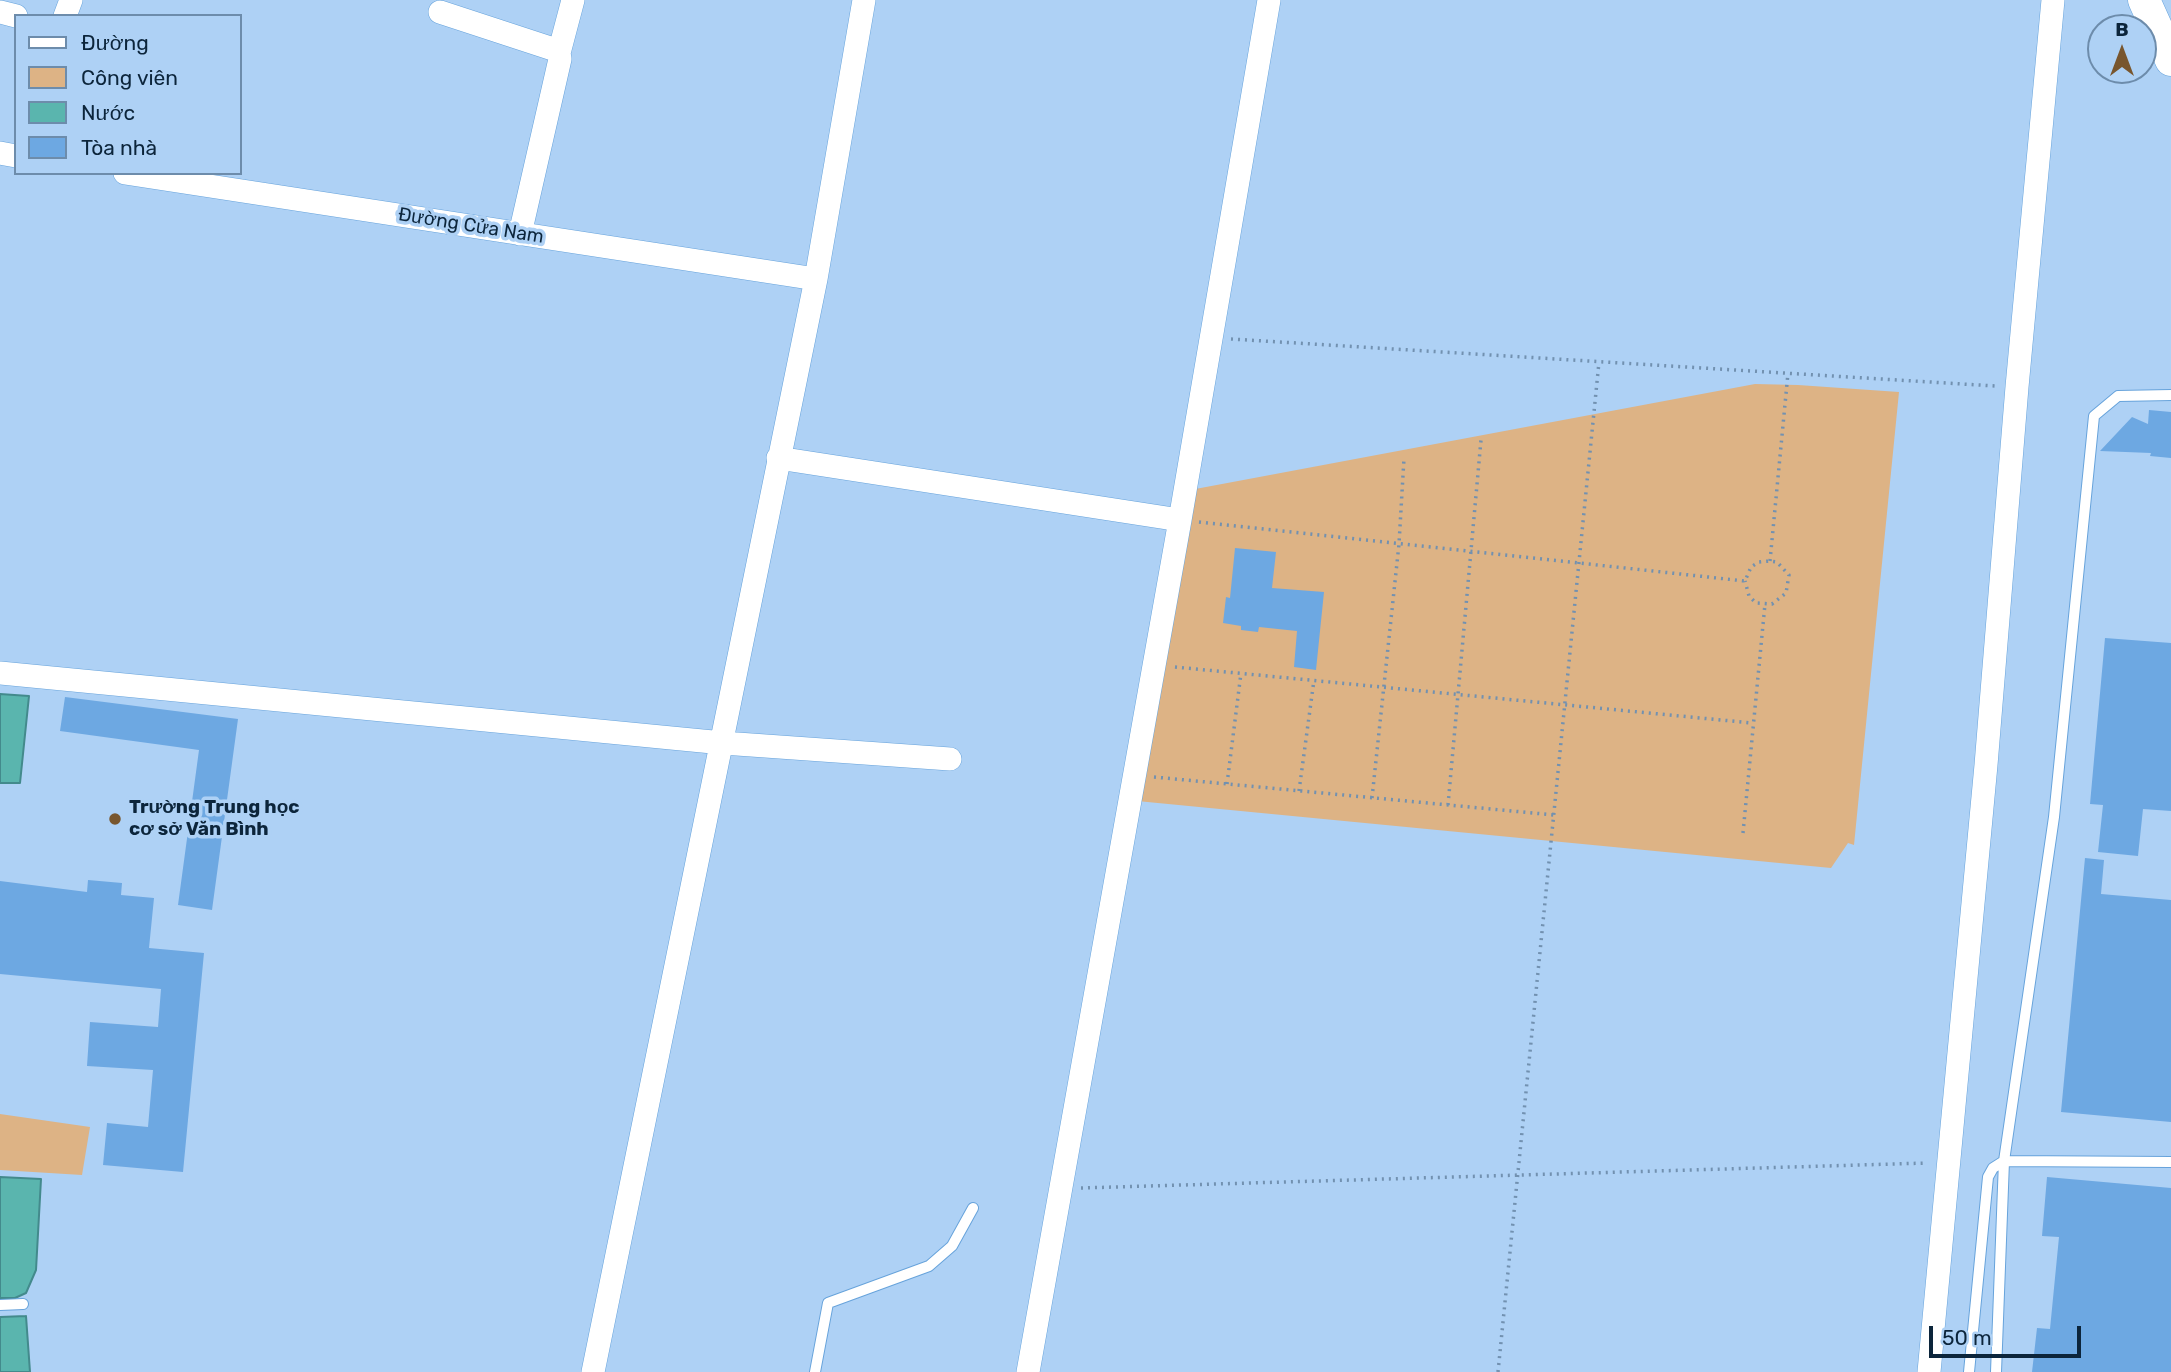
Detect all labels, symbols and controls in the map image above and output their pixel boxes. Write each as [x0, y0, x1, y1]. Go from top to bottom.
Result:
legend [14, 14, 242, 175]
north arrow [2087, 14, 2157, 84]
text: B [2115, 18, 2129, 41]
text: Đường [81, 30, 149, 55]
text: Công viên [81, 65, 178, 90]
text: Nước [81, 100, 135, 125]
text: Tòa nhà [81, 135, 157, 160]
street label: Đường Cửa Nam [397, 203, 545, 249]
place label: Trường Trung học cơ sở Văn Bình [129, 797, 299, 841]
marker: Trường Trung học cơ sở Văn Bình [107, 811, 123, 827]
scale bar [1933, 1312, 2085, 1356]
text: 50 m [1942, 1325, 1992, 1350]

